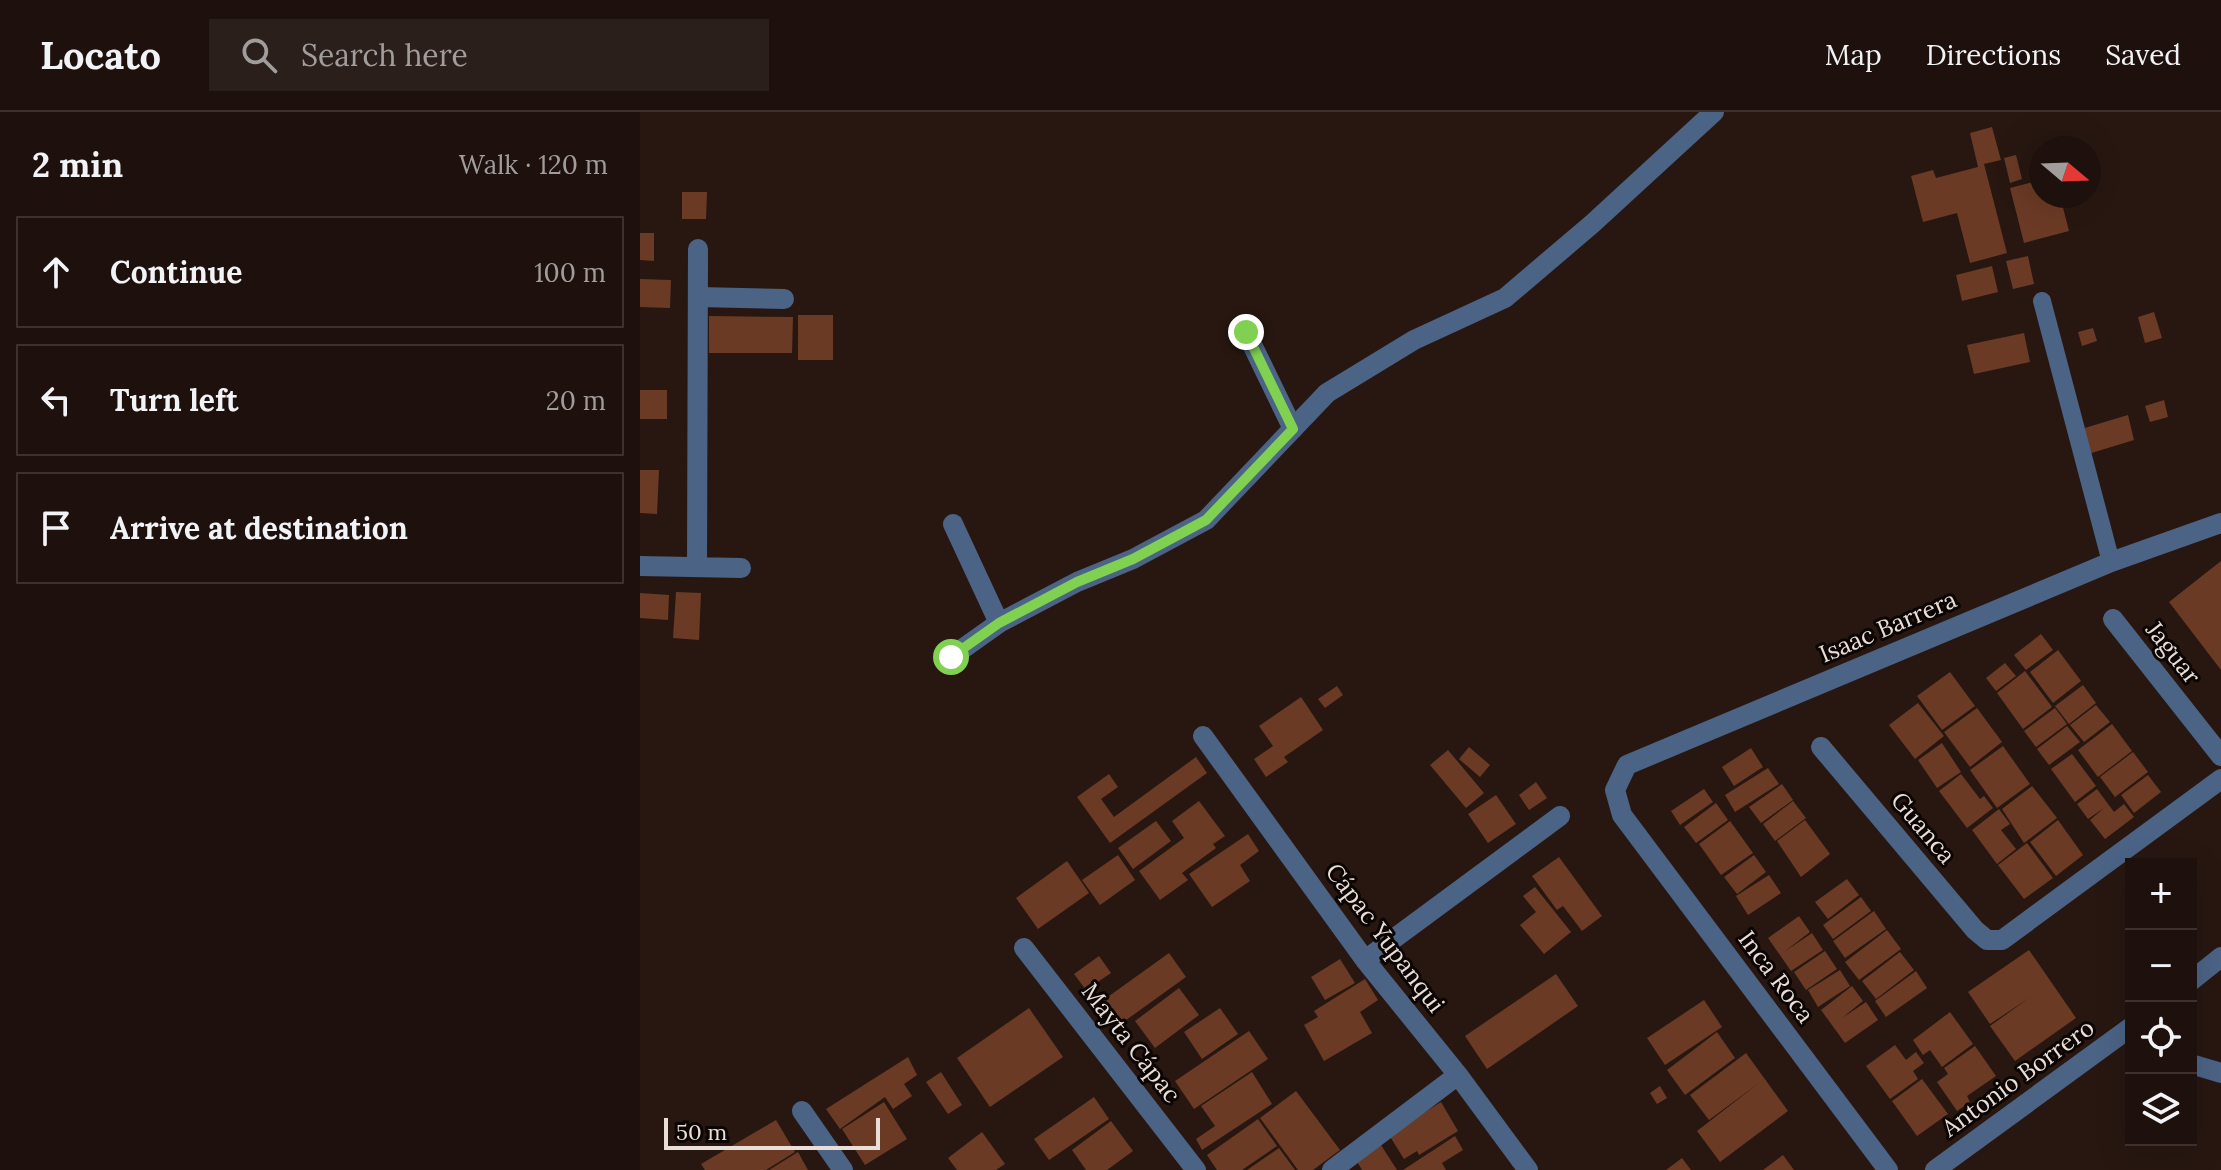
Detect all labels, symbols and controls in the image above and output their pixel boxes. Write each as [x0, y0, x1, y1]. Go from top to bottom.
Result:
search box [209, 19, 769, 91]
text: Locato [40, 31, 161, 79]
icon: search [237, 33, 281, 77]
text: Search here [301, 36, 468, 74]
text: Map [1825, 37, 1882, 73]
text: Directions [1926, 37, 2061, 73]
text: Saved [2105, 37, 2181, 73]
north arrow [2029, 136, 2101, 208]
text: 2 min [32, 143, 123, 186]
text: Walk · 120 m [459, 148, 608, 181]
icon: ahead [34, 250, 78, 294]
text: Continue [110, 253, 242, 291]
text: 100 m [534, 256, 606, 289]
route end [1228, 314, 1264, 350]
icon: left [34, 378, 78, 422]
text: Turn left [110, 381, 238, 419]
text: 20 m [546, 384, 606, 417]
icon: arrive [34, 506, 78, 550]
text: Arrive at destination [110, 509, 408, 547]
street label: Isaac Barrera [1814, 584, 1961, 669]
street label: Jaguar [2139, 614, 2208, 691]
route start [933, 639, 969, 675]
street label: Guanca [1884, 785, 1962, 870]
street label: Cápac Yupanqui [1319, 857, 1452, 1019]
map controls [2125, 858, 2197, 1146]
button: + [2125, 858, 2197, 930]
street label: Inca Roca [1732, 924, 1821, 1029]
button: − [2125, 930, 2197, 1002]
street label: Mayta Cápac [1075, 977, 1188, 1109]
button: locate [2125, 1002, 2197, 1074]
street label: Antonio Borrero [1934, 1012, 2100, 1144]
button: layers [2125, 1074, 2197, 1146]
scale bar [664, 1114, 880, 1150]
text: 50 m [676, 1118, 727, 1146]

